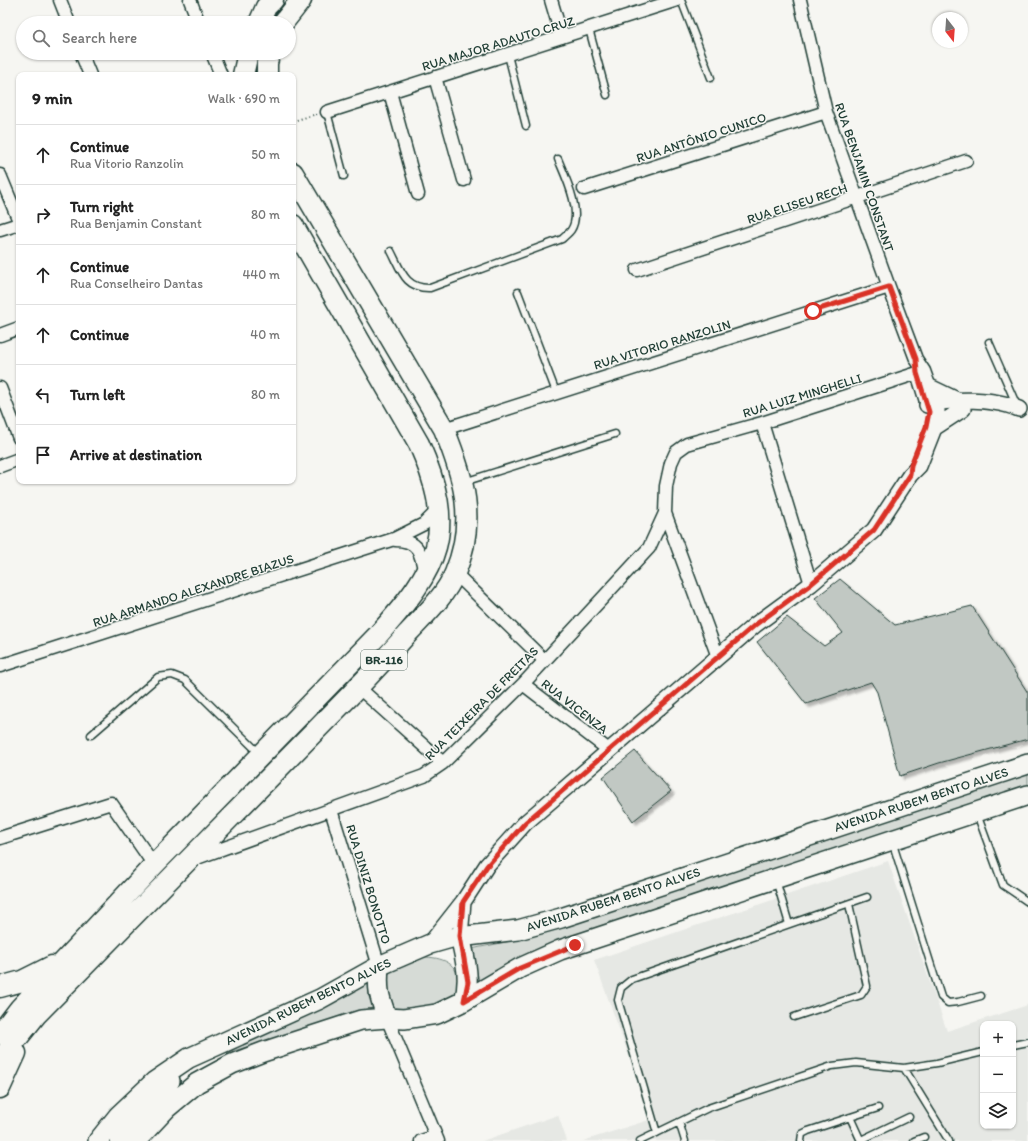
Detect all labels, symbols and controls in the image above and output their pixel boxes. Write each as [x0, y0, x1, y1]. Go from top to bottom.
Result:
north arrow [932, 12, 968, 48]
street label: RUA MAJOR ADAUTO CRUZ [420, 13, 577, 74]
search box [16, 16, 296, 60]
icon: search [30, 27, 52, 49]
text: Search here [62, 29, 137, 47]
text: 9 min [32, 88, 72, 108]
text: Walk · 690 m [208, 91, 280, 106]
street label: RUA BENJAMIN CONSTANT [832, 101, 897, 254]
street label: RUA ANTÔNIO CUNICO [634, 109, 768, 166]
text: Continue [70, 138, 129, 156]
icon: ahead [32, 144, 54, 166]
text: 50 m [251, 147, 280, 162]
text: Rua Vitorio Ranzolin [70, 156, 184, 171]
street label: RUA ELISEU RECH [745, 180, 849, 227]
text: Turn right [70, 198, 134, 216]
icon: right [32, 204, 54, 226]
text: 80 m [251, 207, 280, 222]
text: Rua Benjamin Constant [70, 216, 202, 231]
text: Continue [70, 258, 129, 276]
icon: ahead [32, 264, 54, 286]
text: 440 m [243, 267, 280, 282]
text: Rua Conselheiro Dantas [70, 276, 203, 291]
route start [804, 302, 822, 320]
street label: RUA VITORIO RANZOLIN [592, 316, 733, 373]
icon: ahead [32, 324, 54, 346]
text: Continue [70, 326, 129, 344]
text: 40 m [250, 327, 280, 342]
street label: RUA LUIZ MINGHELLI [741, 370, 864, 421]
icon: left [32, 384, 54, 406]
text: Turn left [70, 386, 125, 404]
text: 80 m [251, 387, 280, 402]
icon: arrive [32, 444, 54, 466]
text: Arrive at destination [70, 446, 202, 464]
street label: RUA ARMANDO ALEXANDRE BIAZUS [91, 551, 296, 630]
street label: RUA TEIXEIRA DE FREITAS [421, 643, 541, 763]
road number: BR-116 [361, 650, 407, 670]
street label: RUA VICENZA [538, 676, 611, 737]
street label: AVENIDA RUBEM BENTO ALVES [832, 764, 1010, 835]
street label: RUA DINIZ BONOTTO [343, 822, 394, 946]
street label: AVENIDA RUBEM BENTO ALVES [524, 864, 702, 935]
route end [566, 936, 584, 954]
street label: AVENIDA RUBEM BENTO ALVES [223, 955, 393, 1048]
map controls [980, 1021, 1016, 1129]
button: + [980, 1021, 1016, 1057]
button: − [980, 1057, 1016, 1093]
button: layers [980, 1093, 1016, 1129]

